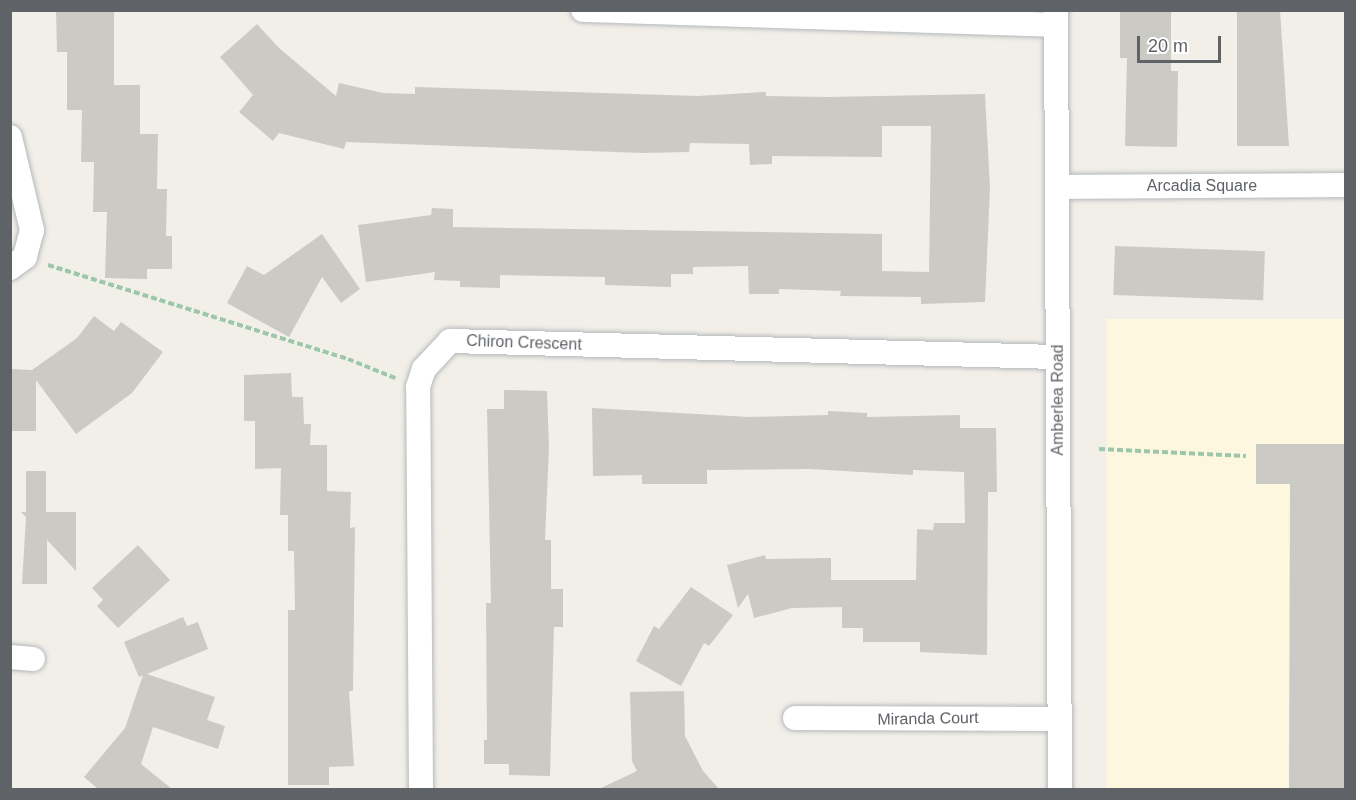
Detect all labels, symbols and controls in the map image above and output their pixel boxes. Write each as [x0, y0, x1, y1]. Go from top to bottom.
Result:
scale bar [1140, 24, 1224, 62]
text: 20 m [1148, 36, 1188, 56]
street label: Arcadia Square [1147, 176, 1257, 196]
street label: Chiron Crescent [466, 331, 582, 355]
street label: Amberlea Road [1048, 344, 1068, 456]
street label: Miranda Court [877, 709, 979, 729]

